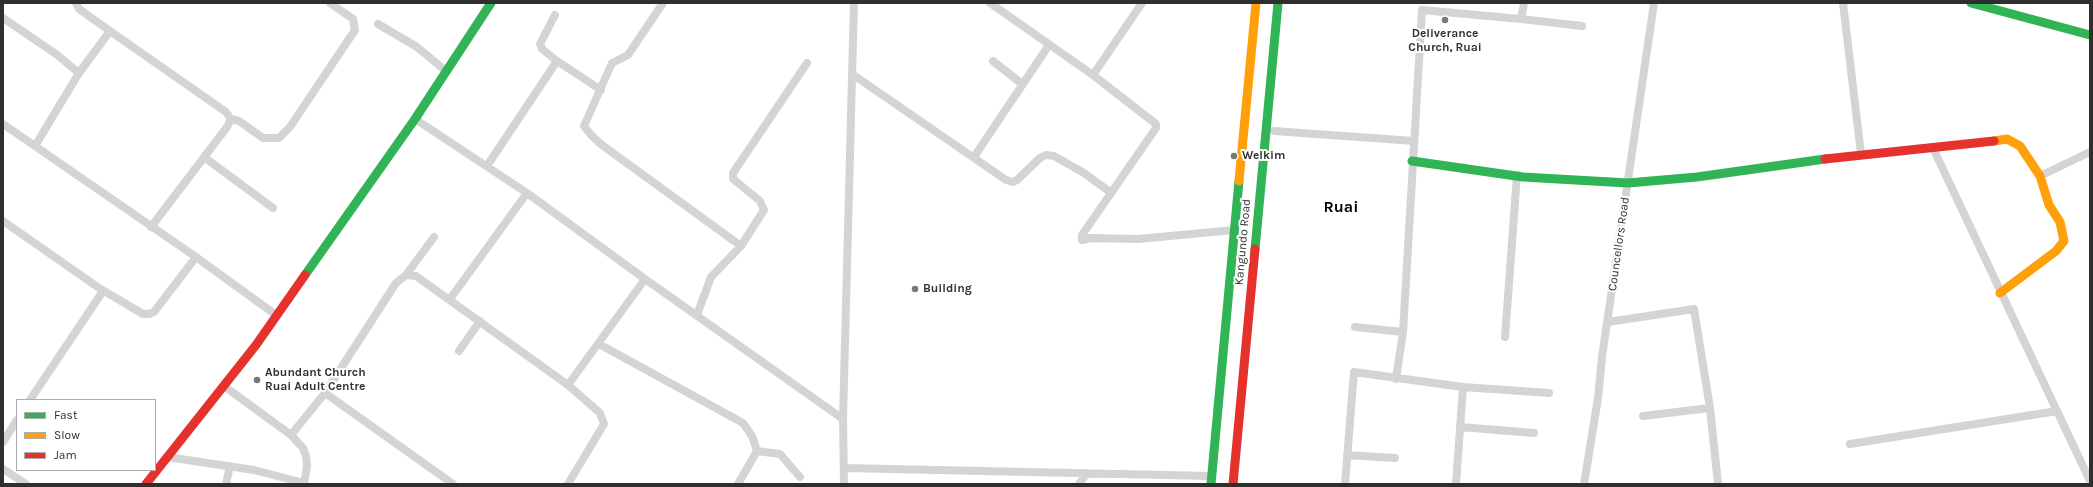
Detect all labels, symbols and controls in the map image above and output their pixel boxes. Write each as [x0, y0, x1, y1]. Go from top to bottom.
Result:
marker: Deliverance Church, Ruai [1440, 15, 1450, 25]
place label: Deliverance Church, Ruai [1408, 27, 1482, 55]
place label: Welkim [1242, 149, 1285, 163]
marker: Welkim [1229, 151, 1239, 161]
street label: Councellors Road [1605, 196, 1633, 292]
district label: Ruai [1324, 197, 1358, 217]
street label: Kangundo Road [1232, 198, 1254, 286]
place label: Building [923, 282, 972, 296]
marker: Building [910, 284, 920, 294]
place label: Abundant Church Ruai Adult Centre [265, 366, 366, 394]
marker: Abundant Church Ruai Adult Centre [252, 375, 262, 385]
legend [16, 399, 156, 471]
text: Fast [54, 408, 77, 422]
text: Slow [54, 428, 80, 442]
text: Jam [54, 448, 77, 462]

